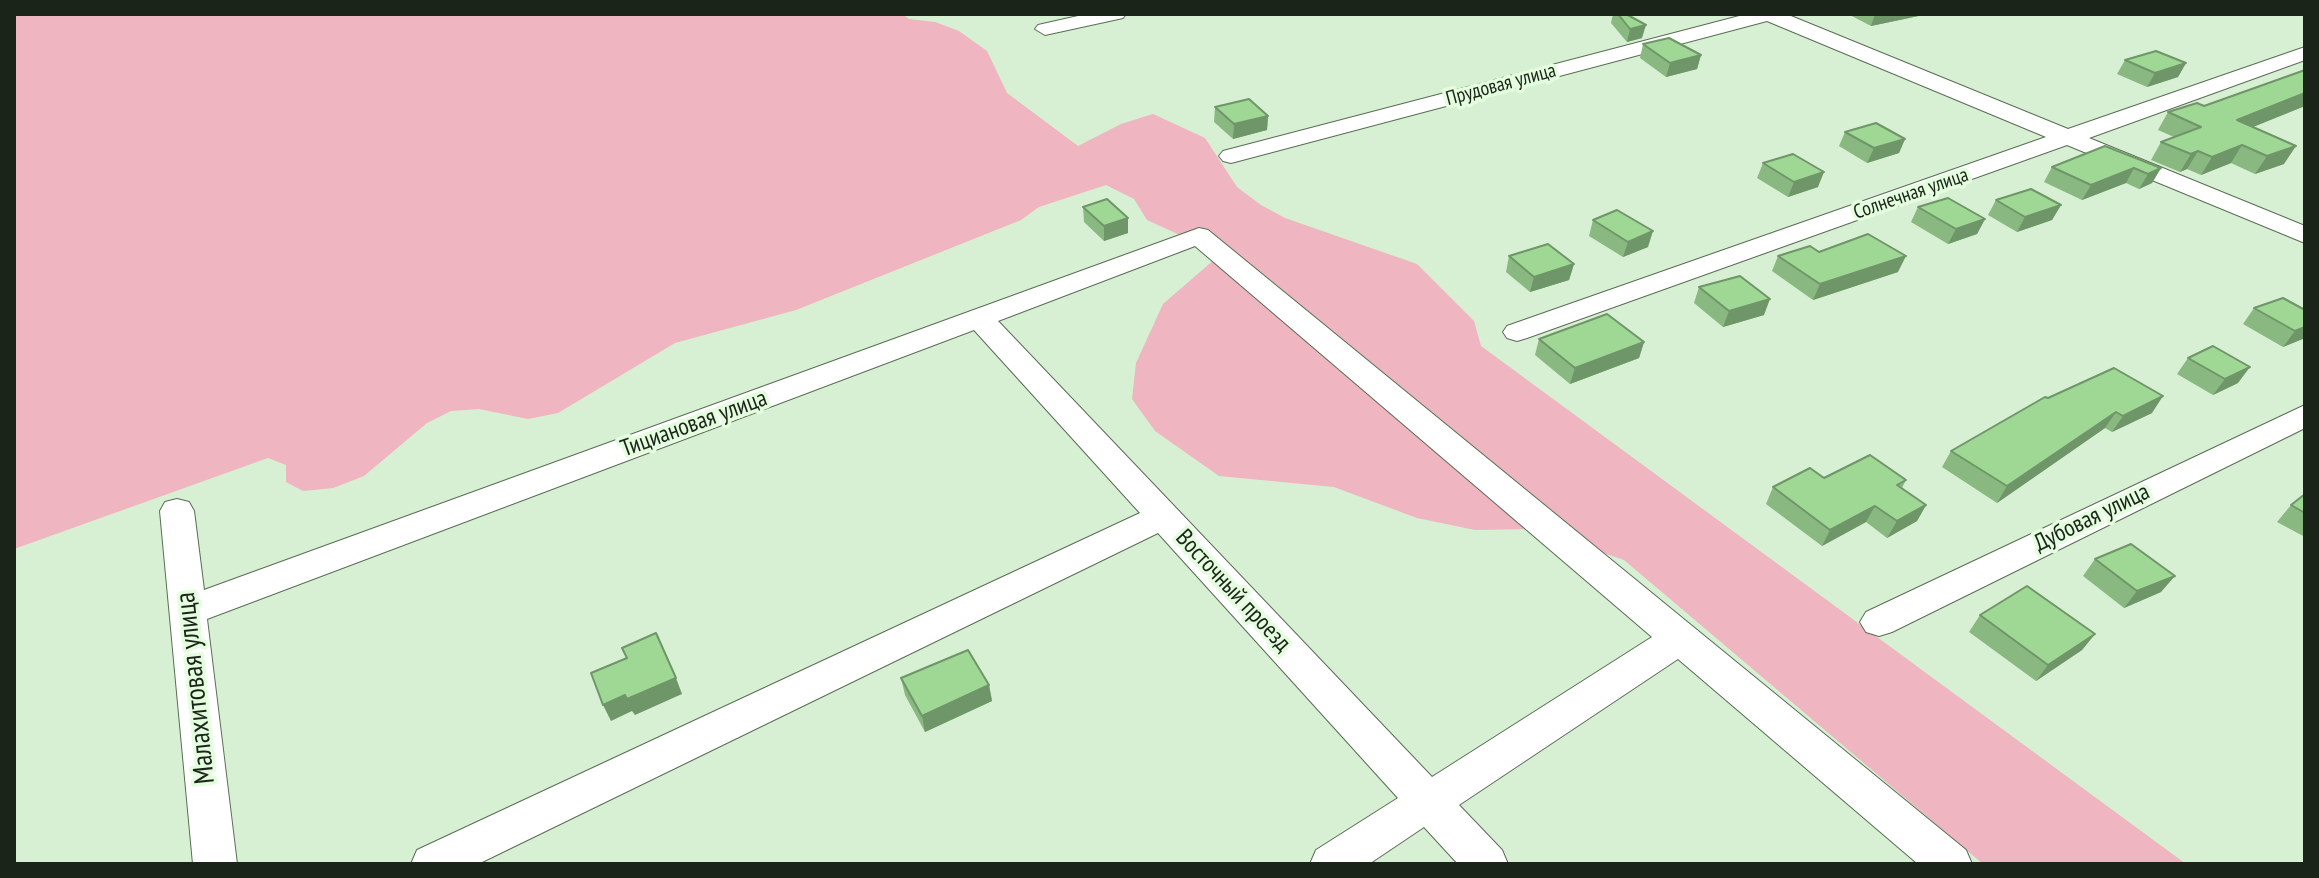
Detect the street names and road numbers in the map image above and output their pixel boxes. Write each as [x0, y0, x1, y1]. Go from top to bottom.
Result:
street label: Прудовая улица [1443, 59, 1559, 111]
street label: Солнечная улица [1850, 163, 1972, 225]
street label: Тициановая улица [617, 384, 771, 464]
street label: Дубовая улица [2029, 478, 2155, 558]
street label: Восточный проезд [1169, 524, 1297, 658]
street label: Малахитовая улица [169, 590, 223, 786]

